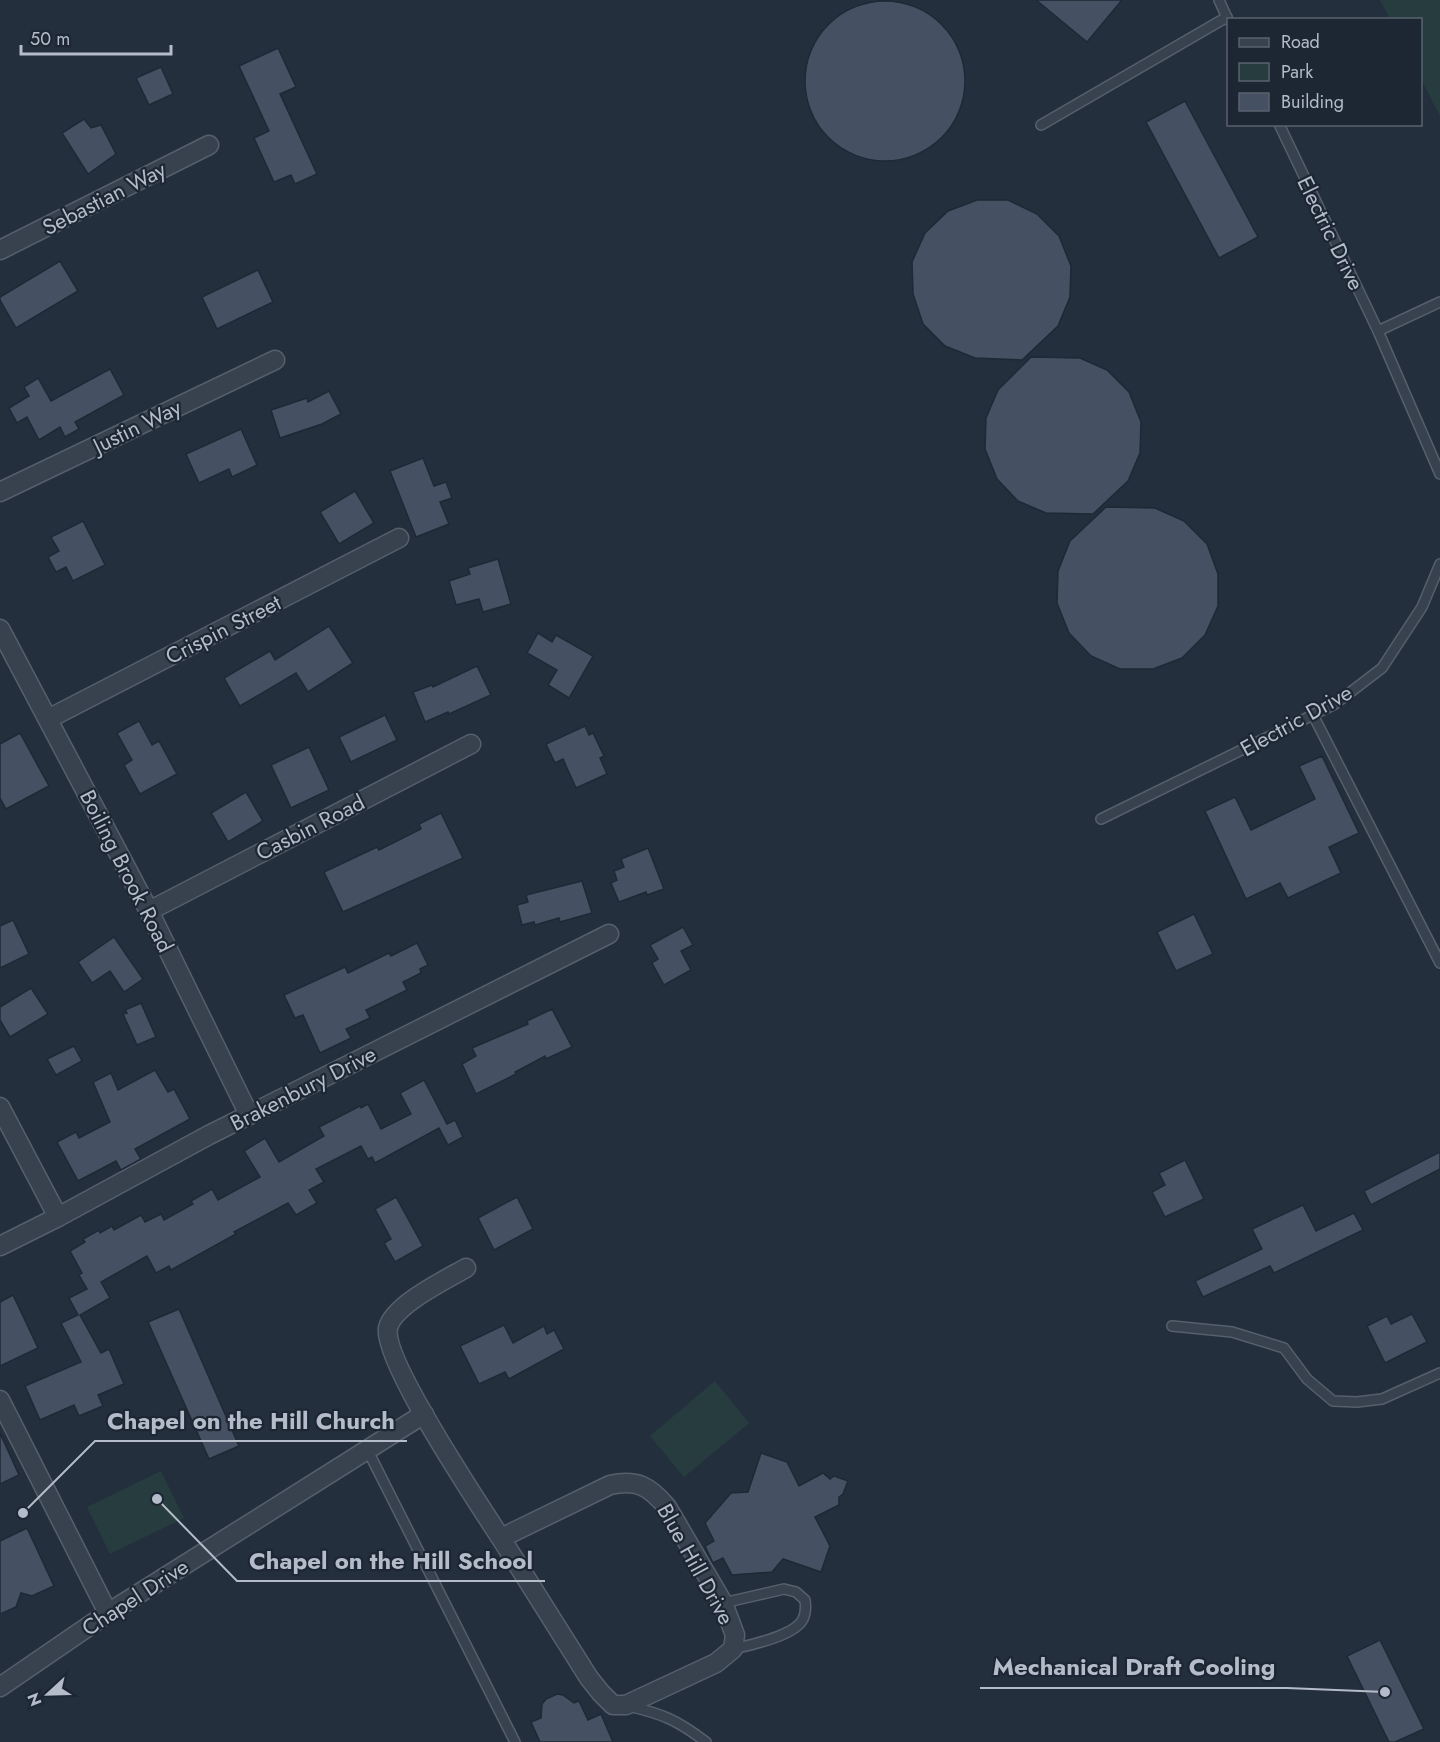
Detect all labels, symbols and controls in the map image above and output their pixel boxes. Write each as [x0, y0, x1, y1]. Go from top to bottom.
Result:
scale bar [21, 18, 171, 56]
legend [1227, 18, 1422, 126]
text: 50 m [30, 26, 70, 52]
text: Road [1281, 29, 1320, 55]
text: Park [1281, 59, 1313, 85]
text: Building [1281, 89, 1344, 115]
street label: Sebastian Way [37, 153, 172, 243]
street label: Electric Drive [1290, 170, 1372, 296]
street label: Justin Way [85, 391, 187, 462]
street label: Crispin Street [160, 586, 287, 672]
street label: Electric Drive [1234, 676, 1358, 764]
street label: Boiling Brook Road [72, 784, 182, 958]
street label: Casbin Road [250, 786, 370, 868]
street label: Brakenbury Drive [224, 1037, 382, 1139]
callout: Chapel on the Hill Church [95, 1399, 407, 1441]
text: Chapel on the Hill Church [107, 1403, 395, 1438]
street label: Blue Hill Drive [650, 1498, 742, 1630]
callout: Chapel on the Hill School [237, 1539, 545, 1581]
text: Chapel on the Hill School [249, 1543, 533, 1578]
street label: Chapel Drive [75, 1550, 195, 1644]
callout: Mechanical Draft Cooling [980, 1646, 1287, 1688]
text: Mechanical Draft Cooling [993, 1649, 1275, 1684]
north arrow [18, 1664, 78, 1724]
text: N [22, 1689, 48, 1710]

